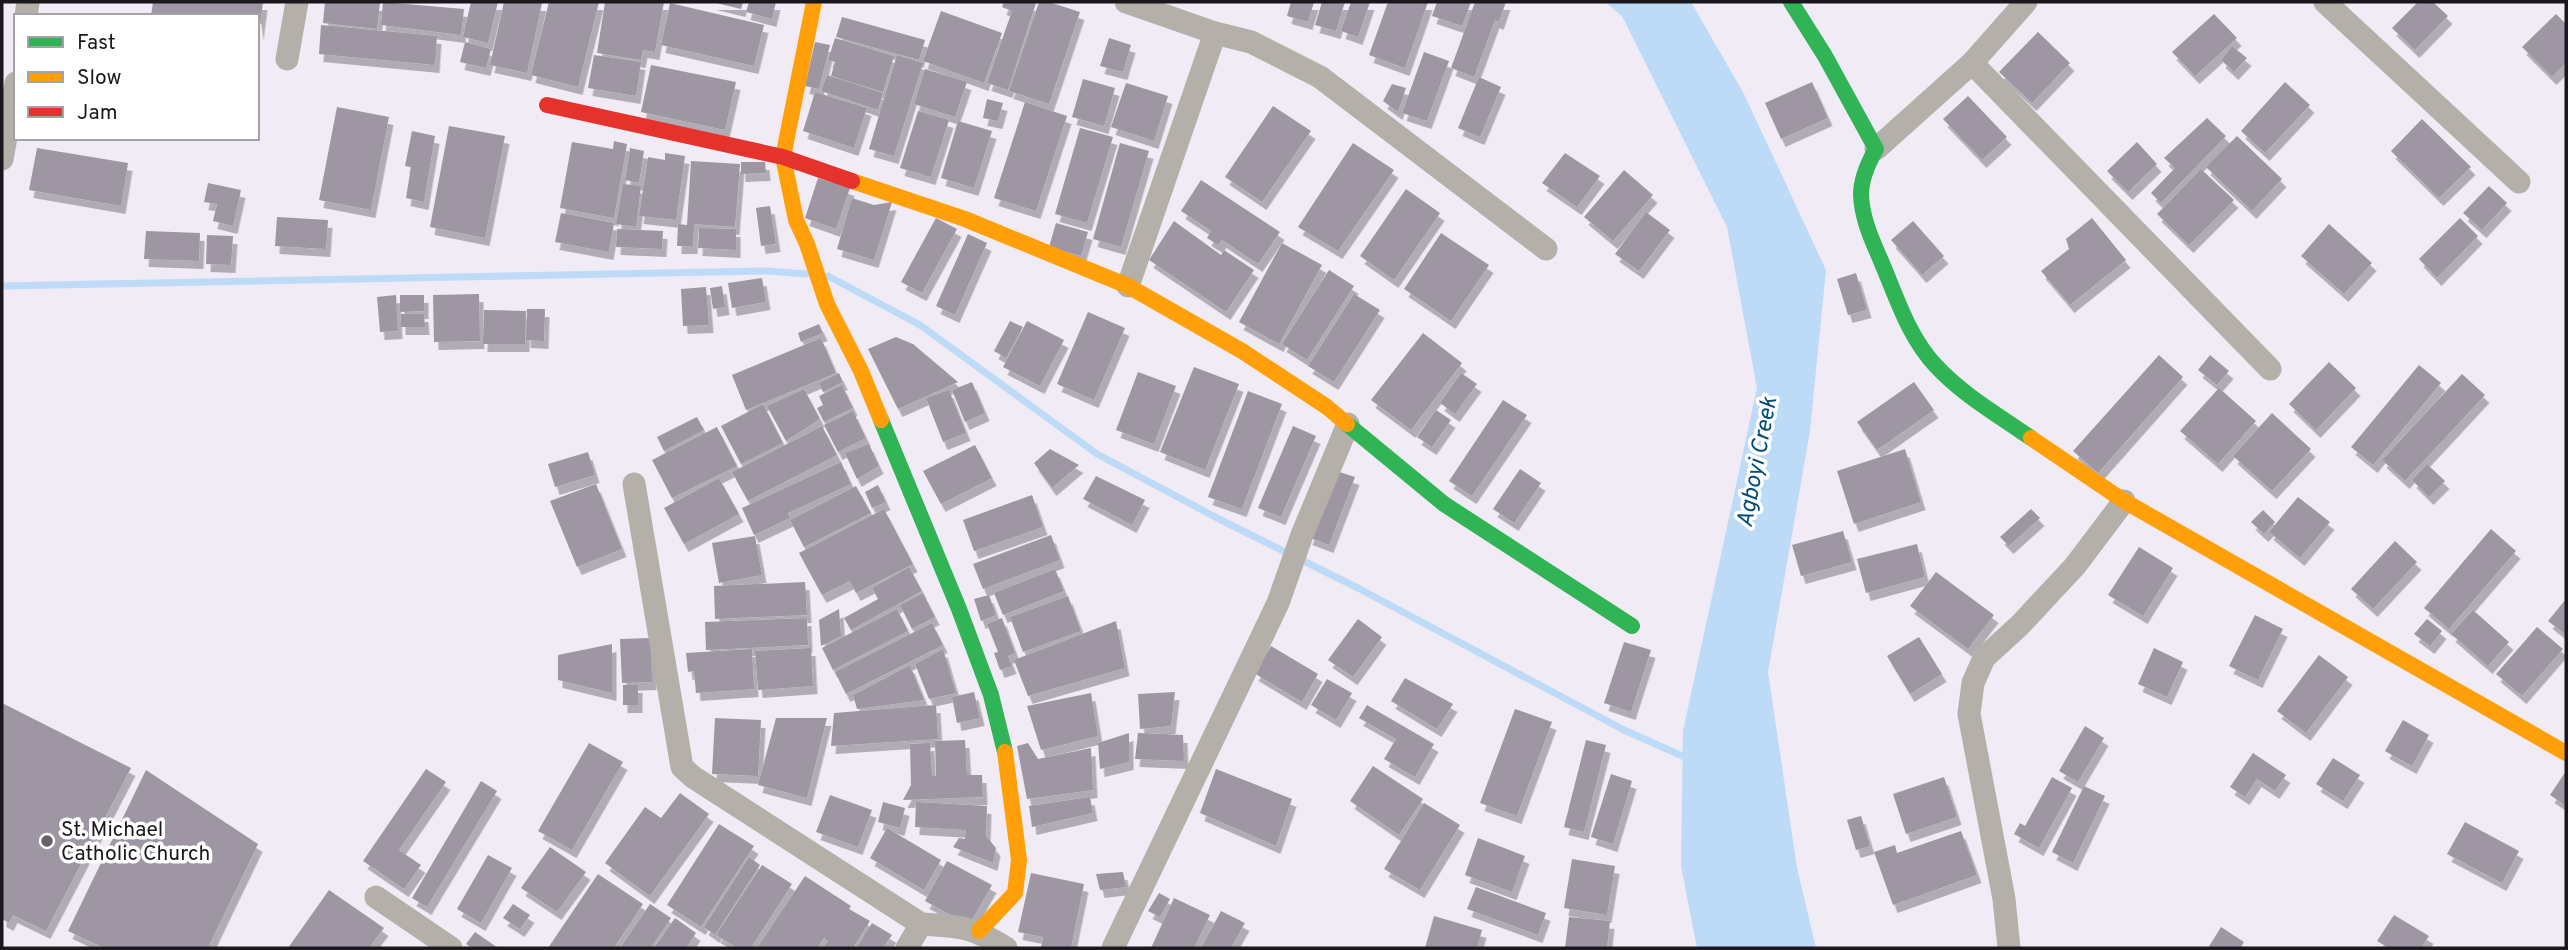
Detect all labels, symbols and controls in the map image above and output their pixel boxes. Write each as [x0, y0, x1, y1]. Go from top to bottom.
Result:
legend [14, 14, 259, 140]
text: Fast [77, 30, 116, 57]
text: Slow [77, 65, 122, 92]
text: Jam [77, 100, 118, 127]
water label: Agboyi Creek [1732, 395, 1785, 530]
place label: St. Michael Catholic Church [61, 817, 210, 868]
marker: St. Michael Catholic Church [39, 833, 55, 849]

